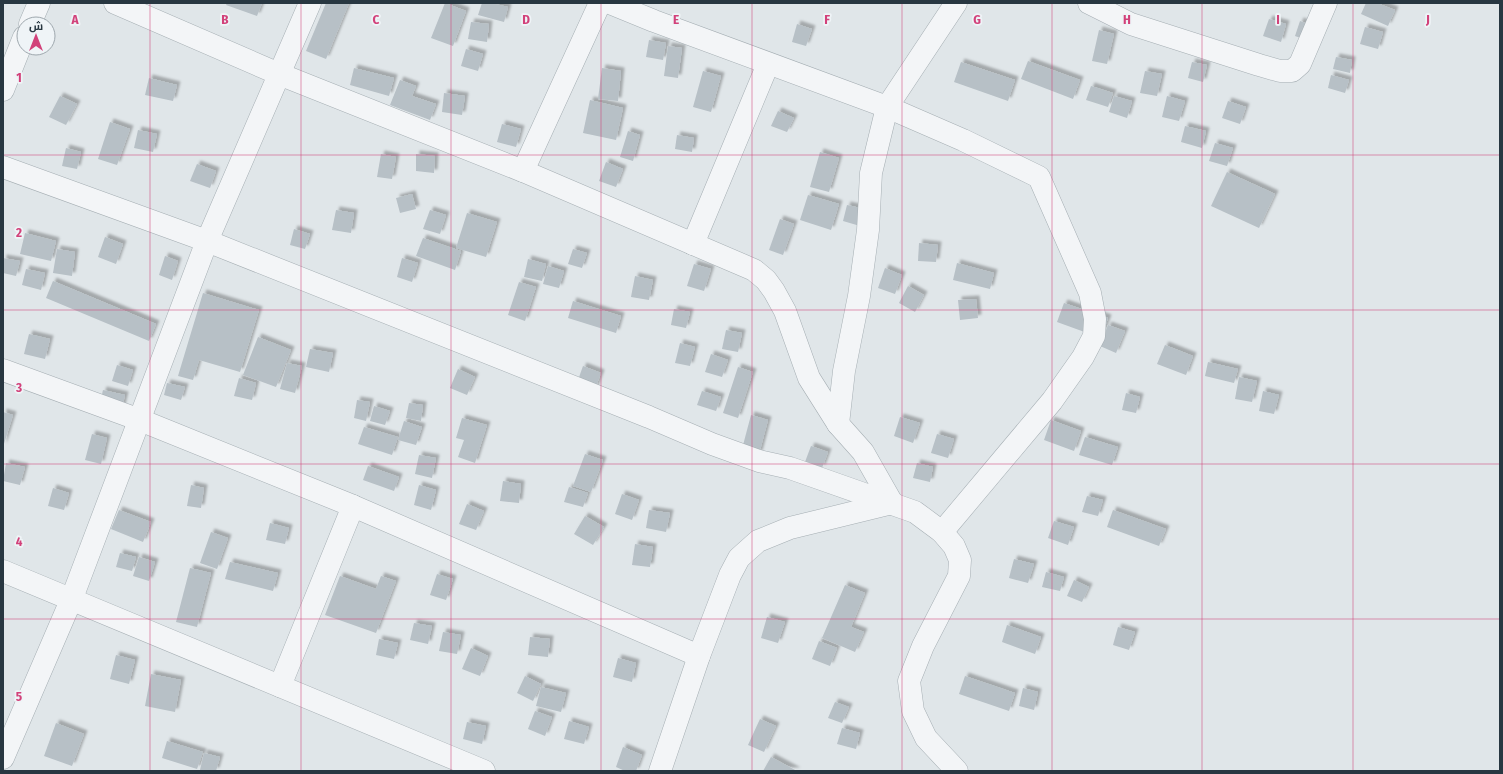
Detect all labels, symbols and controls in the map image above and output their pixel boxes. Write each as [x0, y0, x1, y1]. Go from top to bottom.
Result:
text: A [70, 12, 79, 27]
text: B [221, 12, 229, 27]
text: C [373, 12, 380, 27]
text: D [522, 12, 530, 27]
text: E [673, 12, 679, 27]
text: F [824, 12, 830, 27]
text: G [973, 12, 981, 27]
text: H [1123, 12, 1131, 27]
text: I [1276, 12, 1280, 27]
text: J [1425, 12, 1430, 27]
north arrow [16, 16, 56, 56]
text: ش [29, 20, 43, 33]
text: 1 [16, 70, 22, 85]
text: 2 [15, 225, 22, 240]
text: 3 [15, 380, 22, 395]
text: 4 [16, 534, 23, 549]
text: 5 [16, 689, 22, 704]

